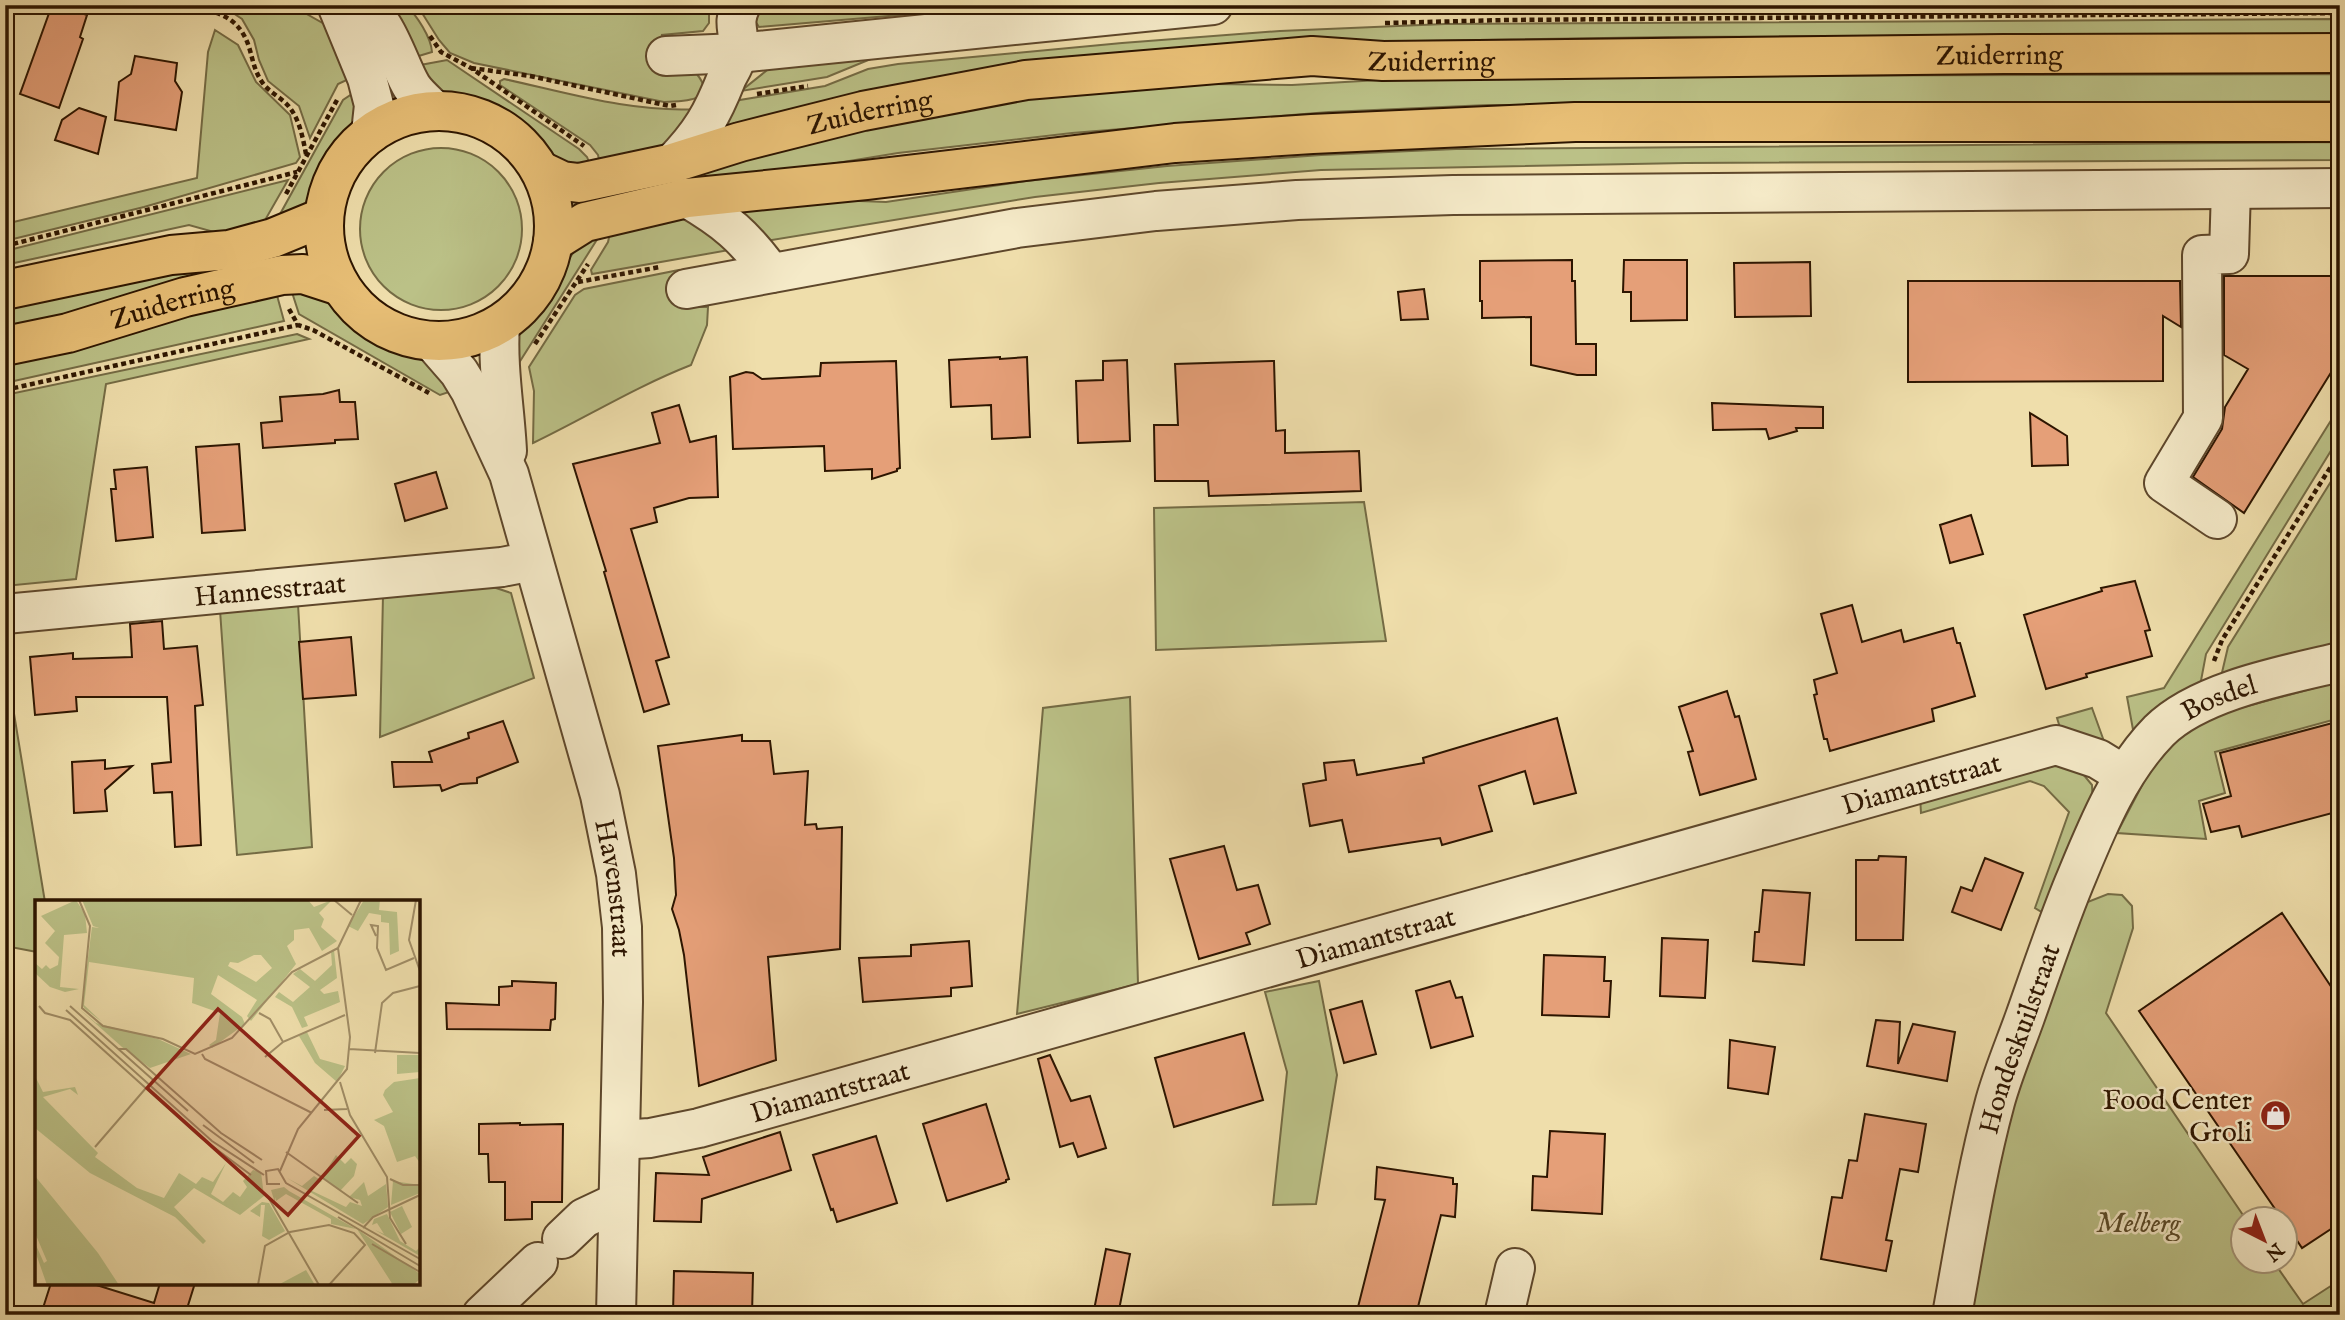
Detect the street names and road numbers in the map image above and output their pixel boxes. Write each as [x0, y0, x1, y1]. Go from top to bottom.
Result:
street label: Zuiderring [1935, 39, 2064, 75]
street label: Zuiderring [1366, 45, 1496, 81]
street label: Zuiderring [804, 83, 937, 144]
street label: Zuiderring [107, 271, 239, 339]
street label: Hannesstraat [193, 567, 348, 616]
street label: Bosdel [2175, 668, 2262, 730]
street label: Diamantstraat [1838, 746, 2006, 825]
street label: Havenstraat [585, 816, 637, 958]
street label: Diamantstraat [1293, 900, 1460, 979]
street label: Hondeskuilstraat [1972, 939, 2070, 1138]
street label: Diamantstraat [747, 1054, 914, 1133]

